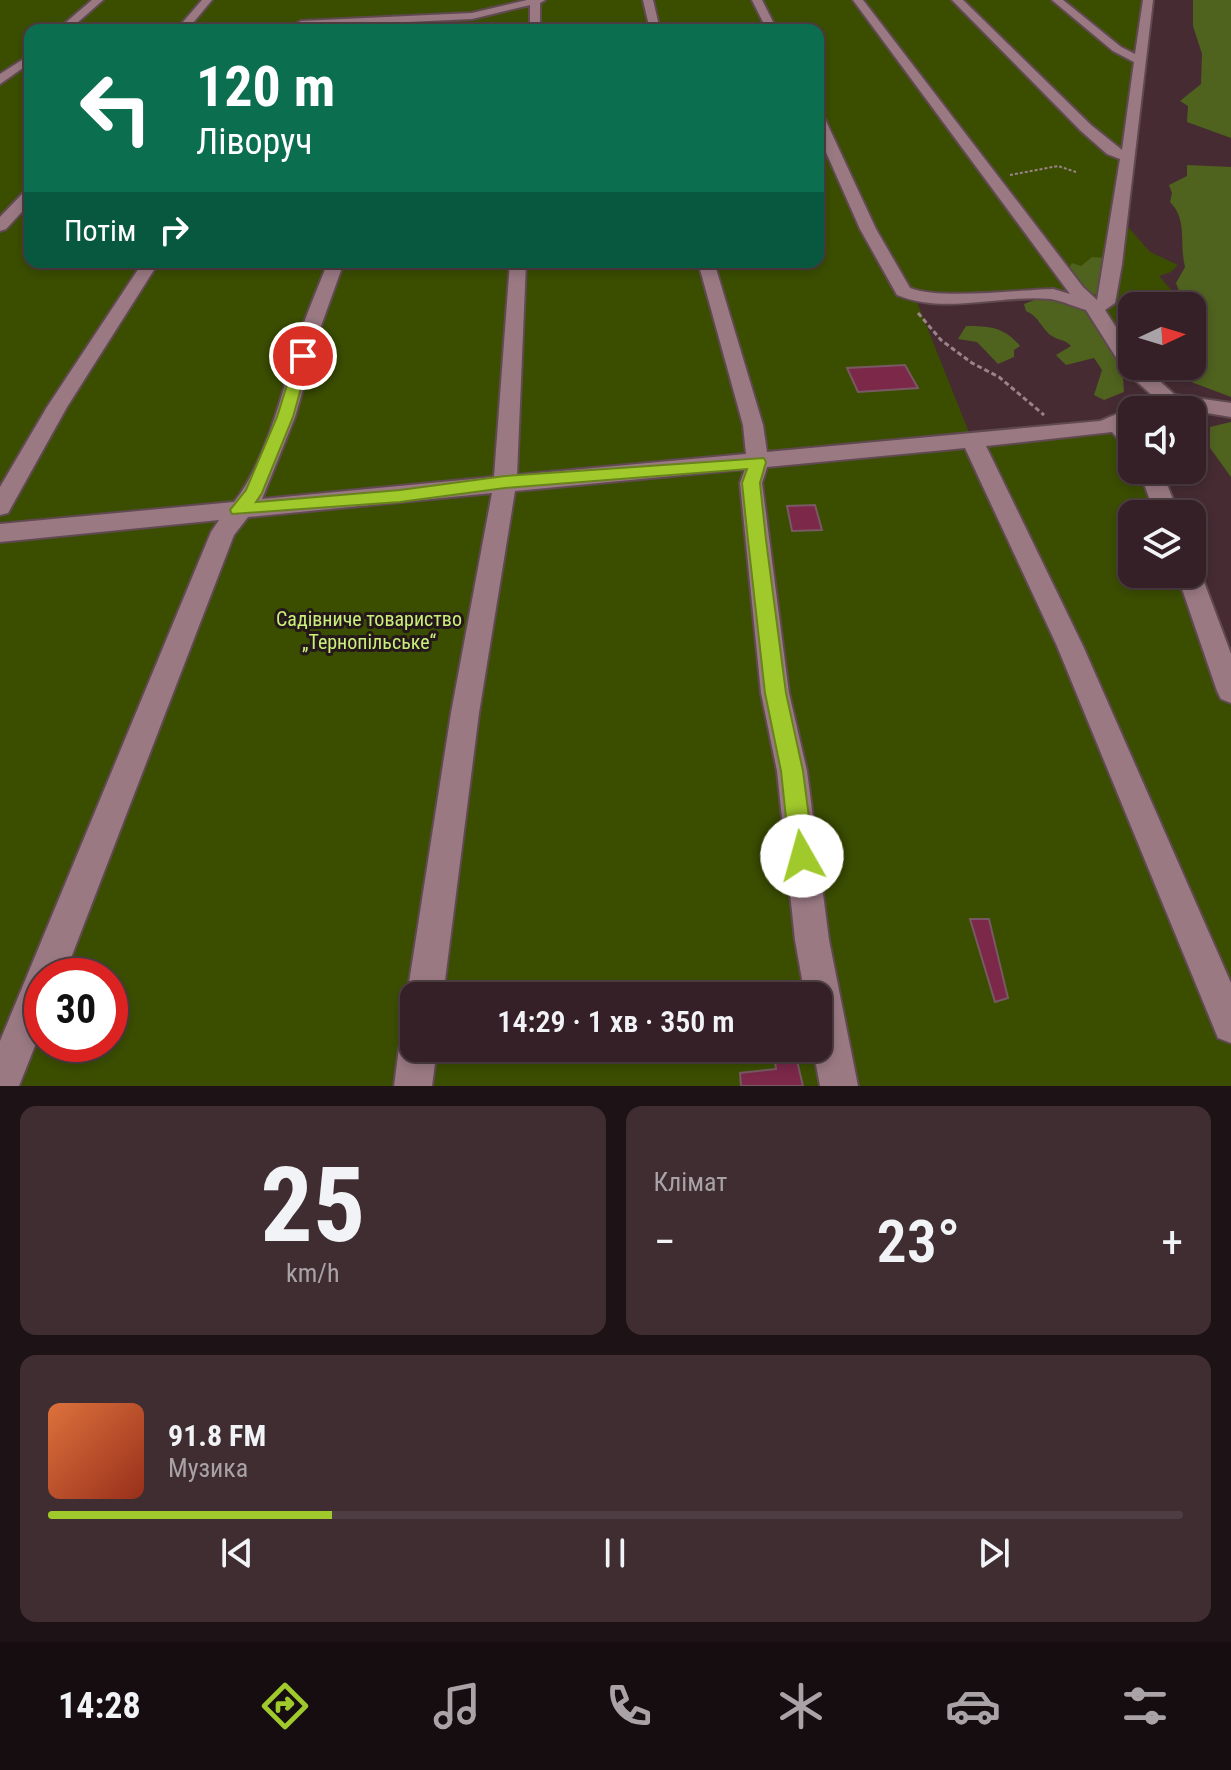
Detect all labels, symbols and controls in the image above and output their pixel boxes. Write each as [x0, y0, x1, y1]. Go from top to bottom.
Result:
text: 120 m [196, 54, 335, 120]
icon: left [64, 56, 168, 160]
text: Ліворуч [196, 121, 312, 163]
icon: right [152, 208, 196, 252]
text: Потім [64, 213, 136, 248]
north arrow [1118, 292, 1206, 380]
map controls [1118, 292, 1206, 588]
pin [269, 322, 337, 390]
icon: arrive [281, 334, 325, 378]
button: sound [1118, 396, 1206, 484]
button: layers [1118, 500, 1206, 588]
park label: Садівниче товариство „Тернопільське“ [276, 607, 462, 654]
position arrow [760, 814, 844, 898]
speed limit sign: 30 [24, 958, 128, 1062]
text: 14:29 · 1 хв · 350 m [497, 1004, 735, 1039]
text: 25 [260, 1145, 365, 1266]
text: Клімат [654, 1167, 727, 1197]
text: 23° [877, 1206, 960, 1277]
text: − [654, 1216, 676, 1268]
text: + [1161, 1216, 1183, 1268]
text: km/h [286, 1258, 340, 1288]
text: 91.8 FM [168, 1418, 266, 1453]
text: Музика [168, 1453, 248, 1483]
icon: previous [215, 1531, 259, 1575]
icon: pause [593, 1531, 637, 1575]
icon: next [972, 1531, 1016, 1575]
icon: directions [257, 1678, 313, 1734]
icon: music [429, 1678, 485, 1734]
icon: phone [601, 1678, 657, 1734]
icon: climate [773, 1678, 829, 1734]
icon: car [945, 1678, 1001, 1734]
icon: filters [1117, 1678, 1173, 1734]
text: 14:28 [58, 1685, 141, 1727]

